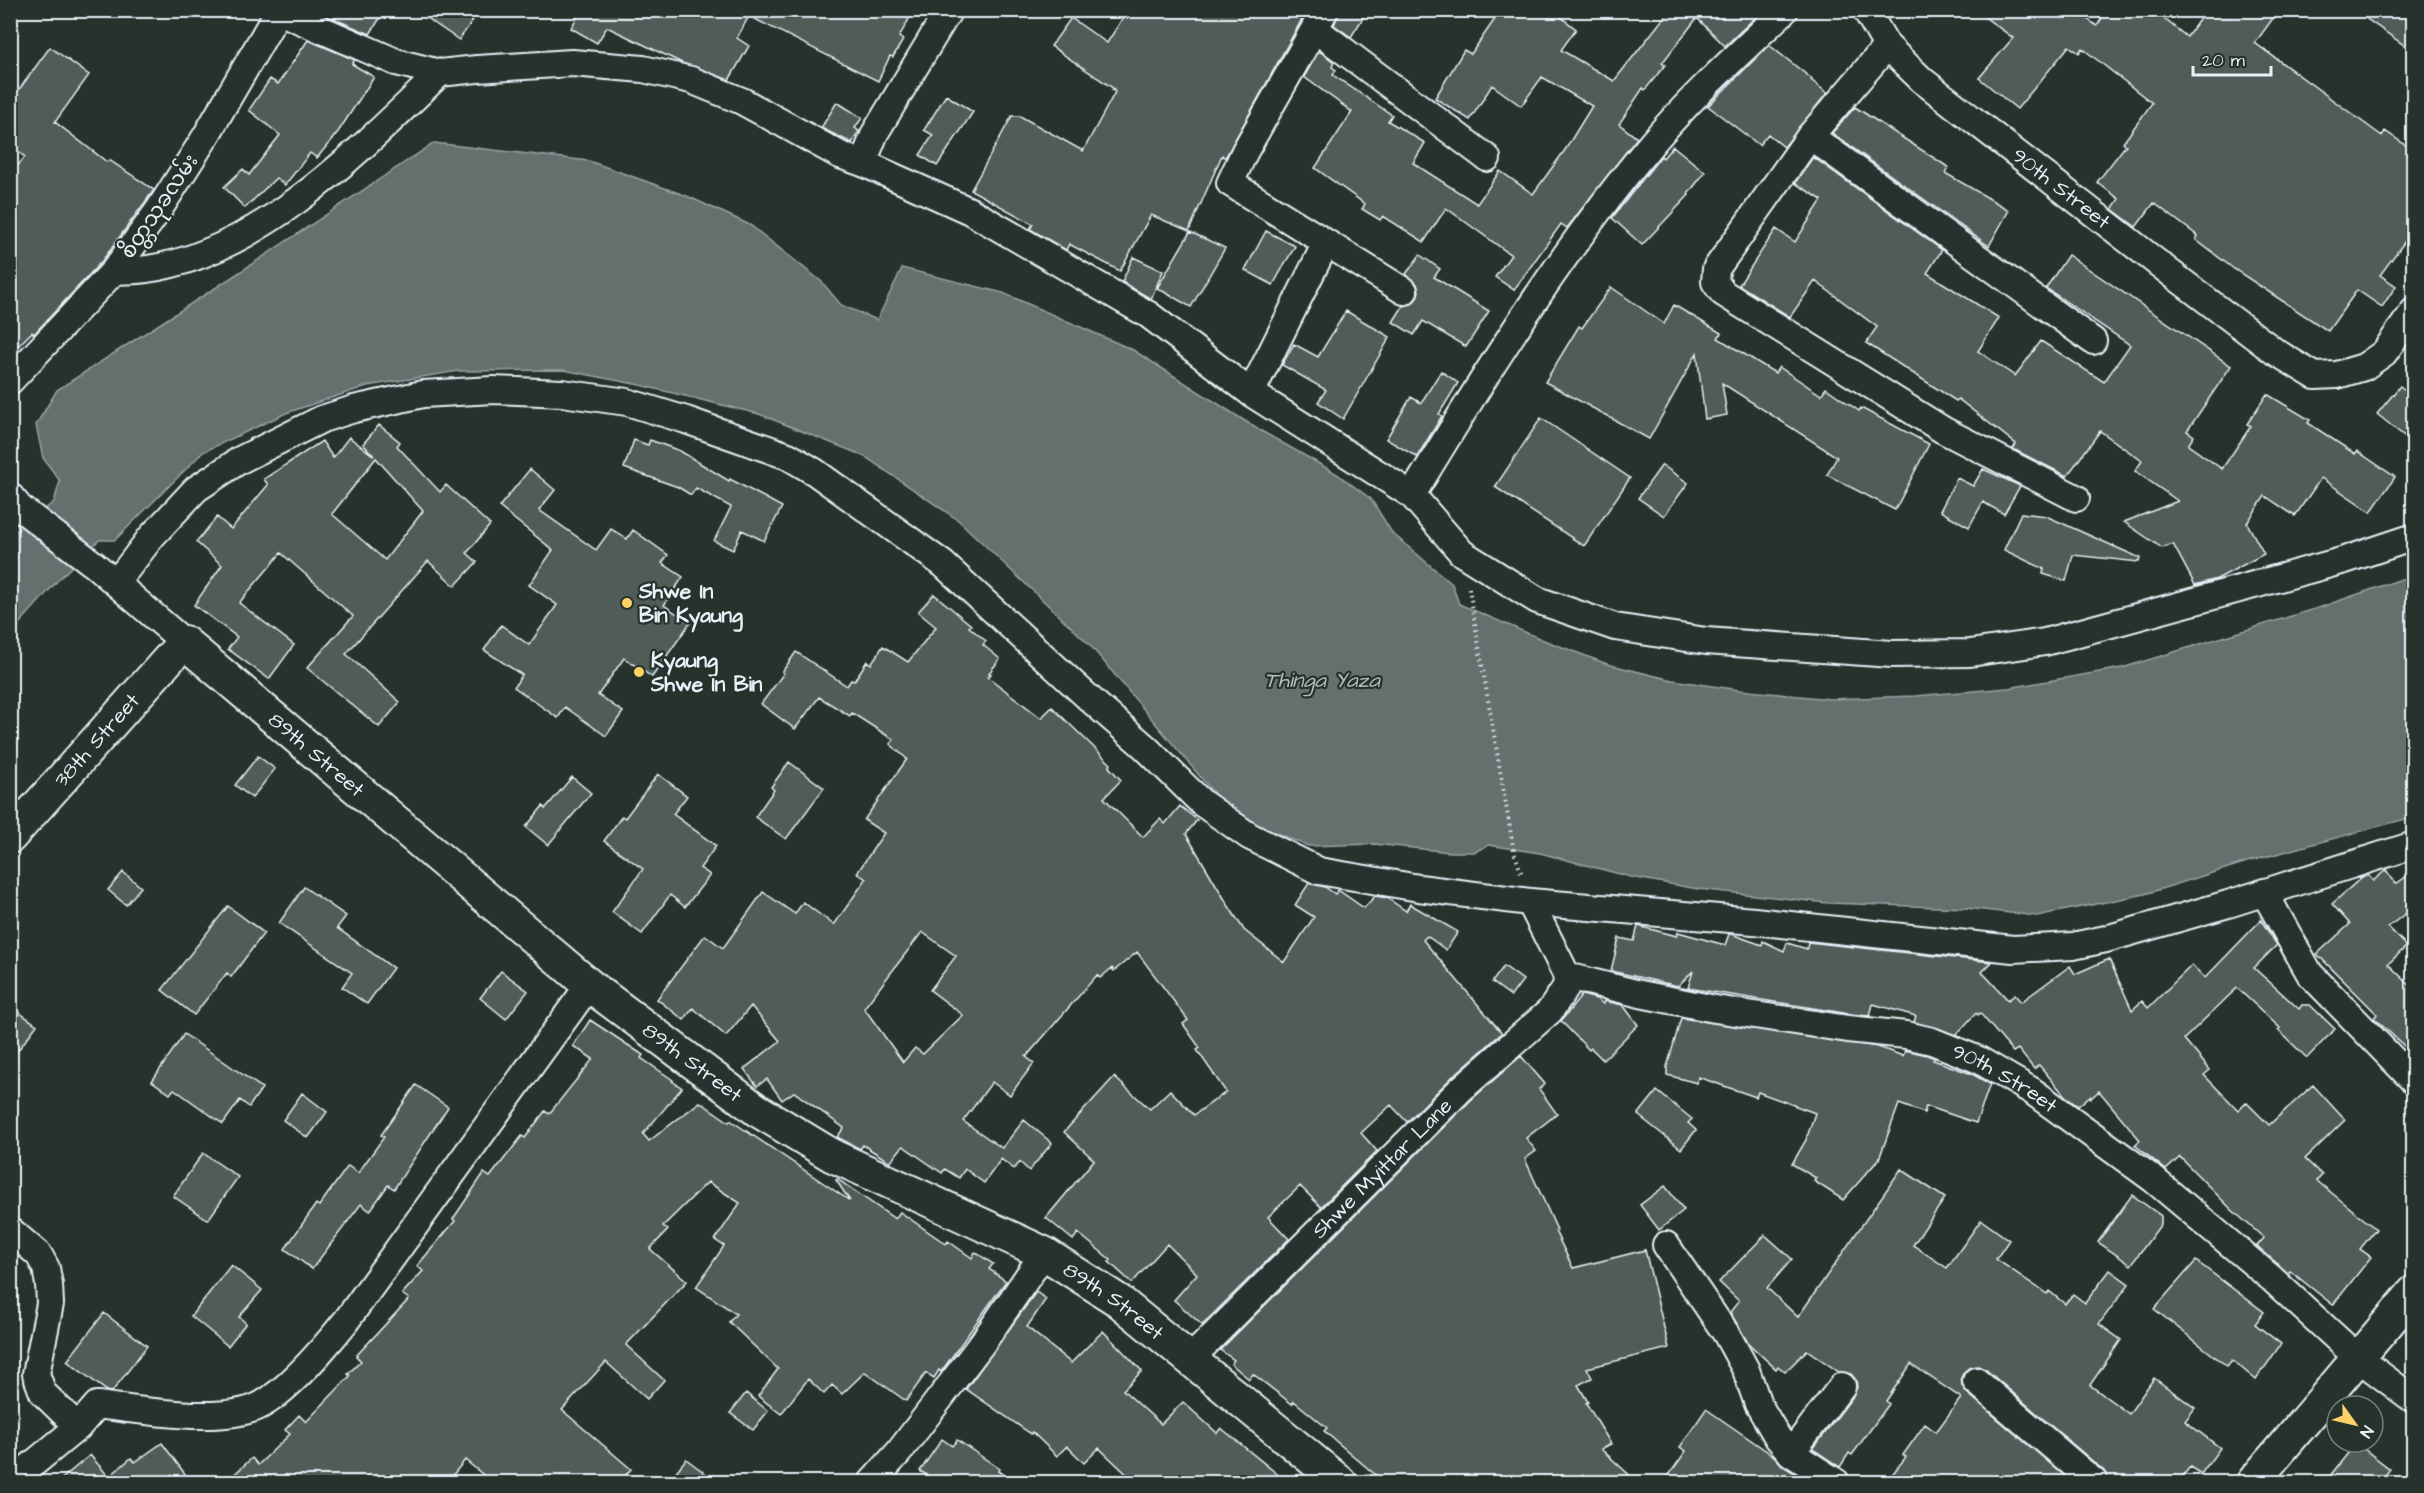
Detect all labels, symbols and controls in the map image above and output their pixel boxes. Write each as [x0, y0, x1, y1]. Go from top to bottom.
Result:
scale bar [2193, 39, 2271, 77]
text: 20 m [2202, 48, 2245, 73]
street label: 90th Street [2006, 141, 2117, 236]
street label: စိတ္တသုခလမ်း [112, 147, 207, 266]
place label: Shwe In Bin Kyaung [638, 577, 743, 633]
marker: Shwe In Bin Kyaung [620, 596, 634, 610]
place label: Kyaung Shwe In Bin [650, 646, 763, 699]
marker: Kyaung Shwe In Bin [632, 665, 646, 679]
water label: Thinga Yaza [1264, 665, 1381, 697]
street label: 38th Street [47, 687, 147, 793]
street label: 89th Street [262, 705, 371, 804]
street label: 89th Street [636, 1016, 748, 1109]
street label: 90th Street [1948, 1037, 2064, 1120]
street label: Shwe Myittar Lane [1305, 1092, 1459, 1245]
street label: 89th Street [1057, 1255, 1170, 1347]
north arrow [2325, 1394, 2385, 1454]
text: N [2355, 1422, 2379, 1442]

